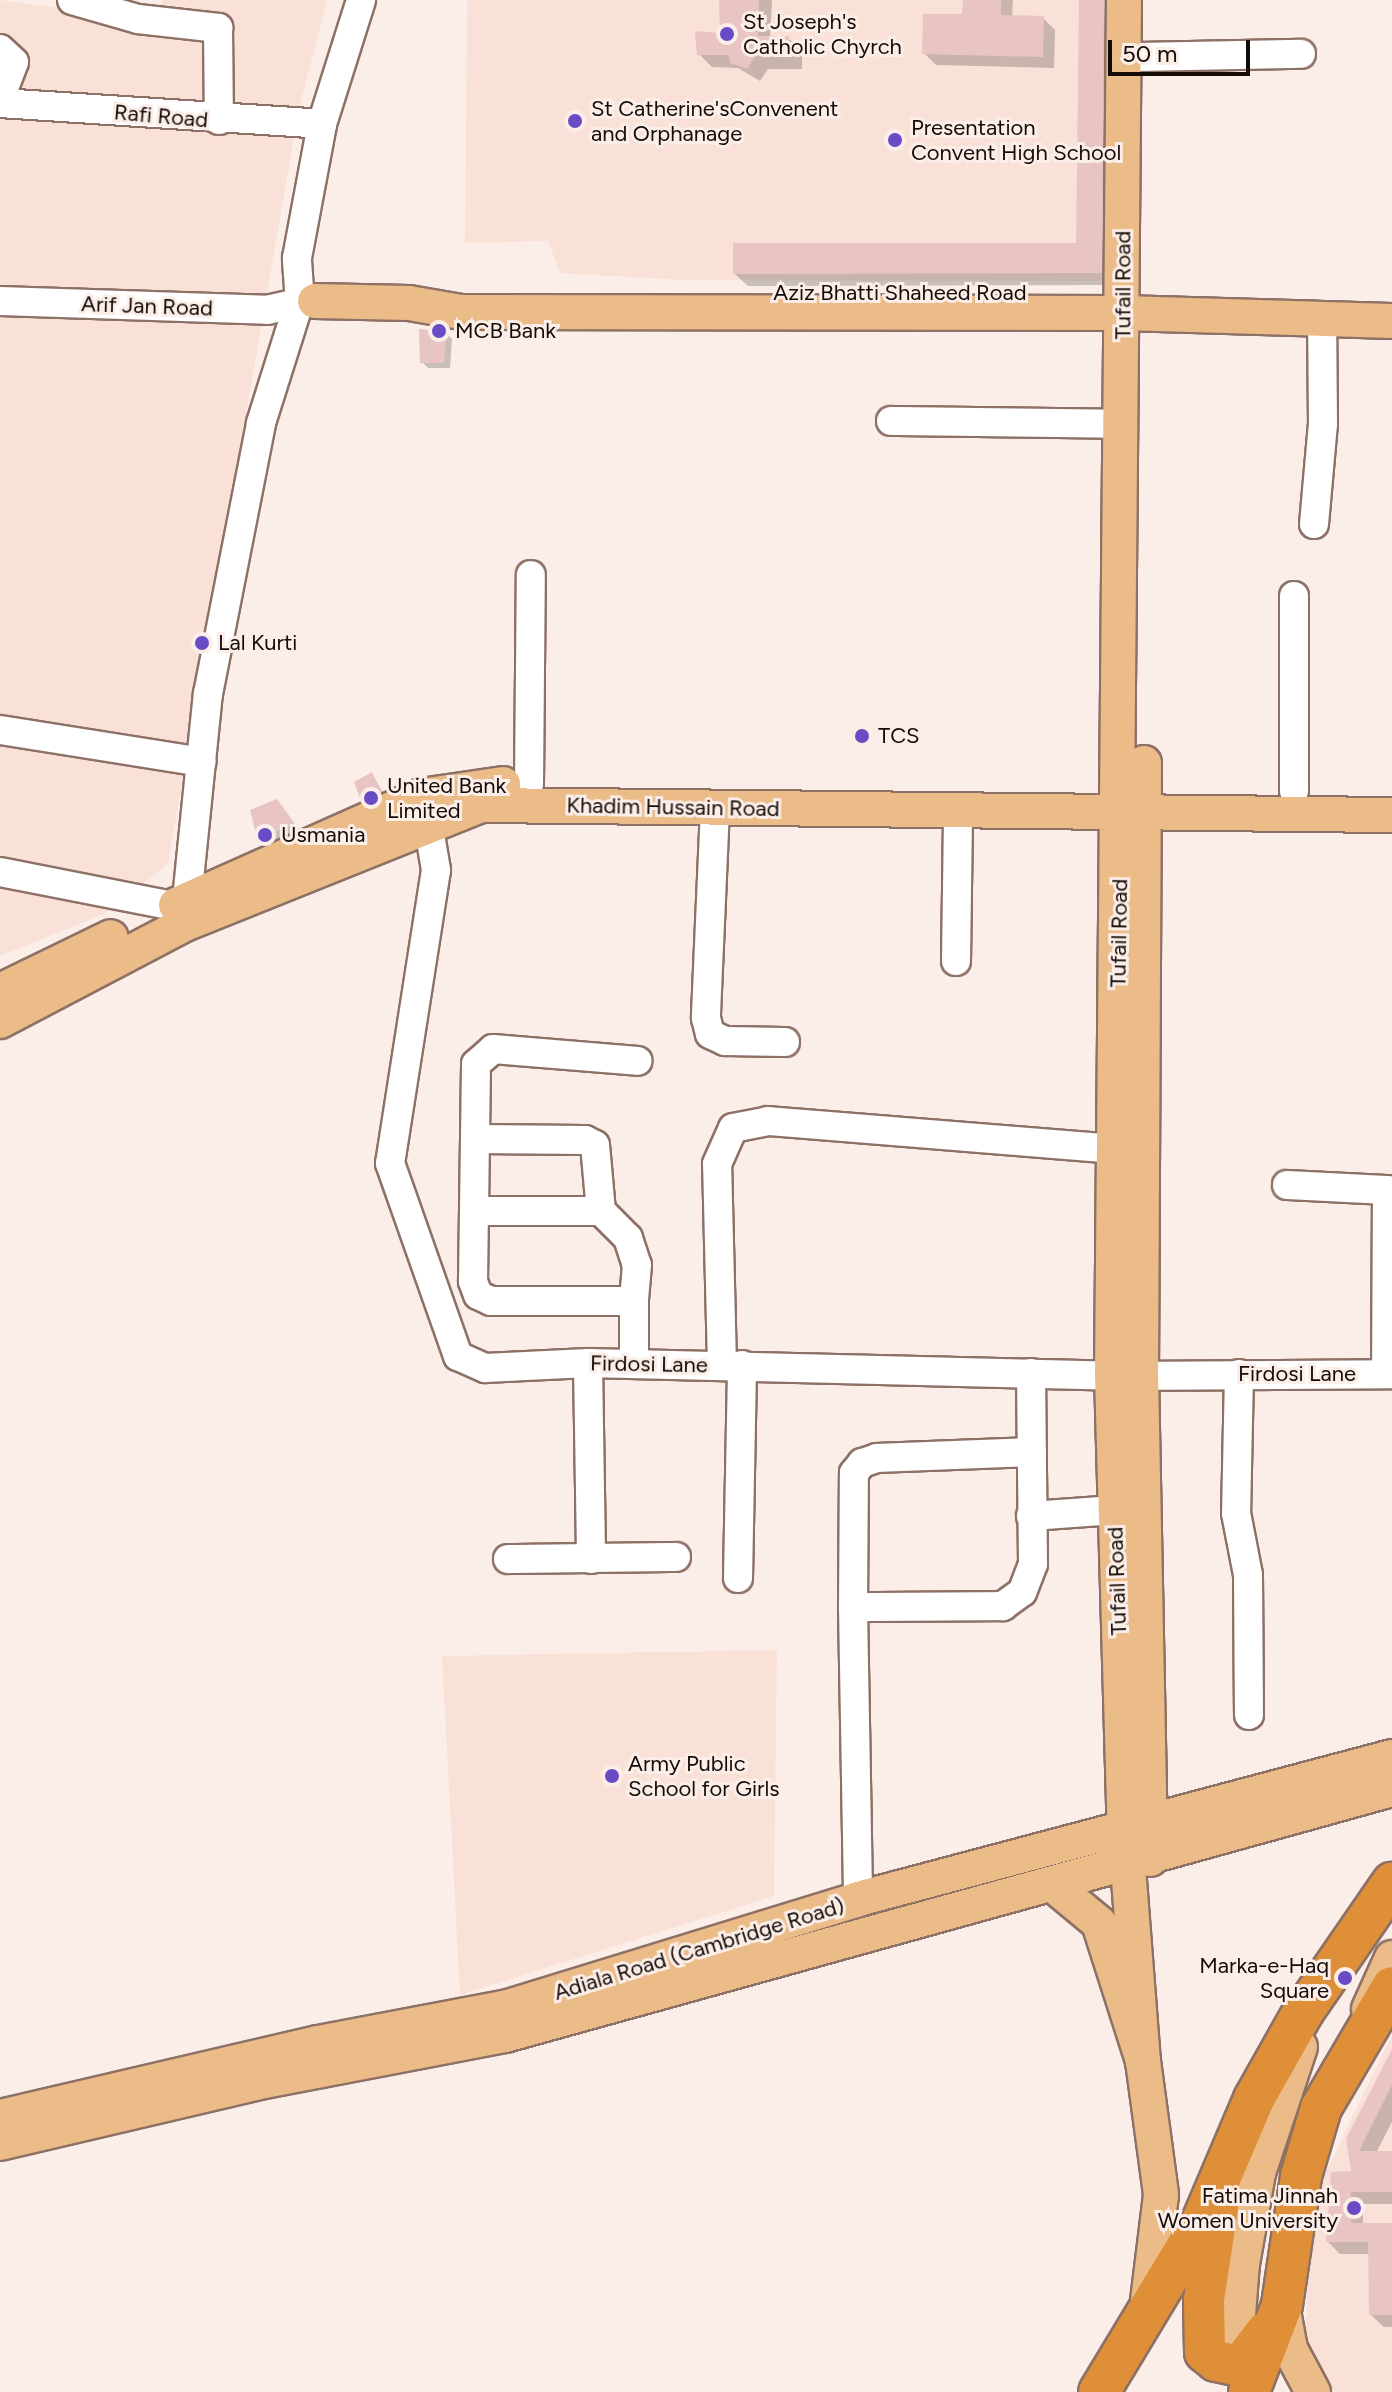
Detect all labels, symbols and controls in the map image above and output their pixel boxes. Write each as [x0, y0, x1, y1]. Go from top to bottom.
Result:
place label: St Joseph's Catholic Chyrch [743, 8, 902, 60]
scale bar [1112, 24, 1254, 74]
marker: St Joseph's Catholic Chyrch [718, 25, 736, 43]
text: 50 m [1122, 39, 1178, 68]
place label: St Catherine'sConvenent and Orphanage [591, 95, 838, 146]
street label: Rafi Road [113, 99, 209, 133]
marker: St Catherine'sConvenent and Orphanage [566, 112, 584, 130]
place label: Presentation Convent High School [911, 114, 1121, 166]
marker: Presentation Convent High School [886, 131, 904, 149]
street label: Tufail Road [1110, 231, 1136, 339]
street label: Aziz Bhatti Shaheed Road [773, 280, 1027, 306]
street label: Arif Jan Road [81, 291, 213, 321]
place label: MCB Bank [455, 318, 556, 344]
marker: MCB Bank [430, 322, 448, 340]
place label: Lal Kurti [218, 630, 297, 656]
marker: Lal Kurti [193, 634, 211, 652]
place label: TCS [878, 723, 920, 749]
marker: TCS [853, 727, 871, 745]
place label: United Bank Limited [387, 772, 506, 824]
marker: United Bank Limited [362, 789, 380, 807]
street label: Khadim Hussain Road [566, 792, 780, 822]
place label: Usmania [281, 822, 365, 848]
marker: Usmania [256, 826, 274, 844]
street label: Tufail Road [1105, 878, 1133, 988]
street label: Firdosi Lane [590, 1350, 708, 1378]
street label: Firdosi Lane [1238, 1361, 1356, 1387]
street label: Tufail Road [1102, 1526, 1132, 1636]
place label: Army Public School for Girls [628, 1750, 780, 1802]
marker: Army Public School for Girls [603, 1767, 621, 1785]
street label: Adiala Road (Cambridge Road) [551, 1892, 847, 2006]
place label: Marka-e-Haq Square [1199, 1952, 1329, 2004]
marker: Marka-e-Haq Square [1336, 1969, 1354, 1987]
place label: Fatima Jinnah Women University [1158, 2182, 1338, 2234]
marker: Fatima Jinnah Women University [1345, 2199, 1363, 2217]

